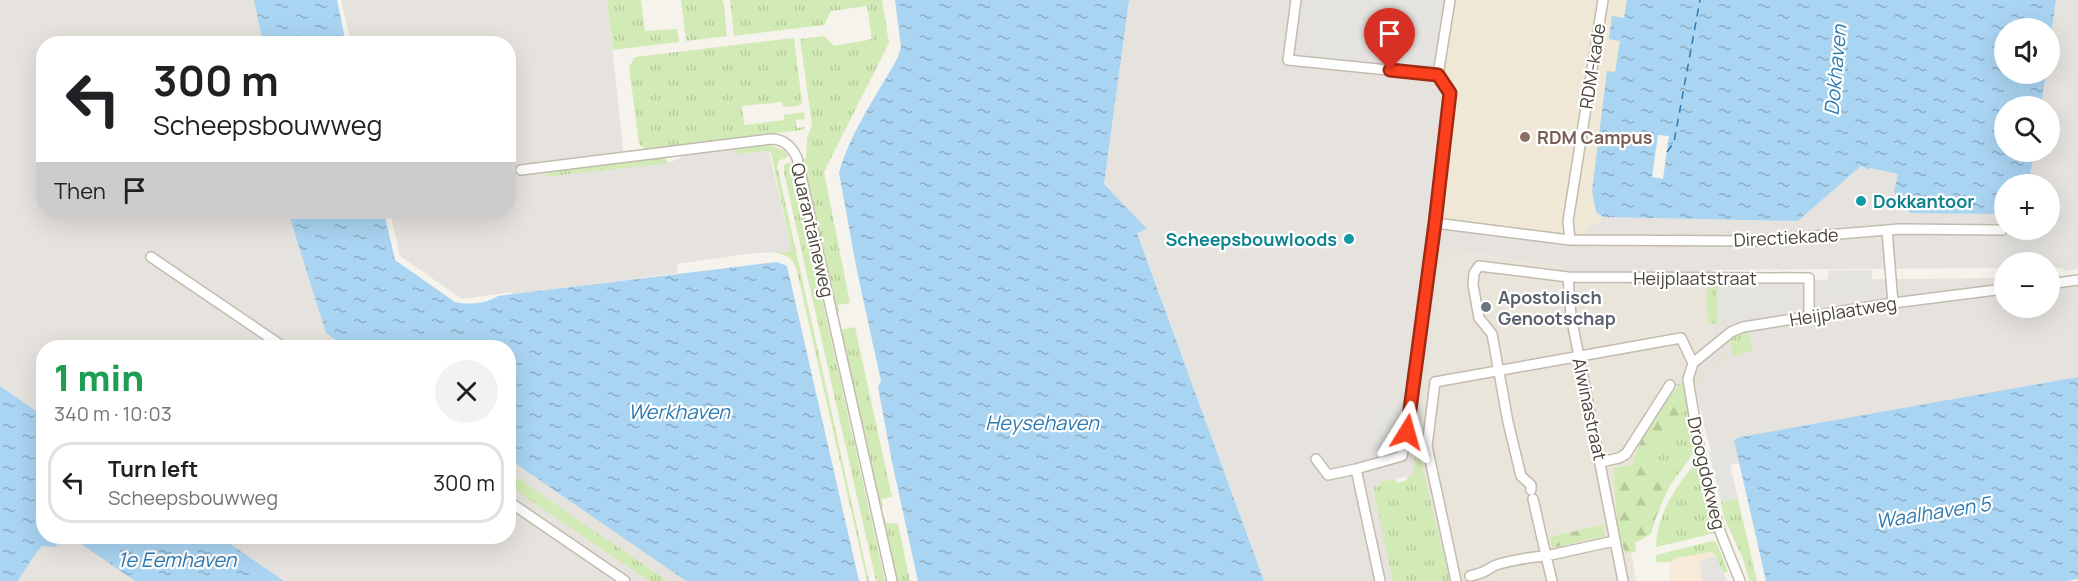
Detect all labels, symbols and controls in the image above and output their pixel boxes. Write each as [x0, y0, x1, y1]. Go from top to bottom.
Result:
pin [1364, 8, 1415, 70]
icon: arrive [1373, 17, 1406, 50]
map controls [1994, 18, 2060, 318]
button: sound [1994, 18, 2060, 84]
street label: RDM-kade [1573, 22, 1611, 110]
water label: Dokhaven [1818, 22, 1853, 116]
text: 300 m [153, 51, 279, 109]
icon: left [54, 60, 132, 138]
button: search [1994, 96, 2060, 162]
text: Scheepsbouwweg [153, 106, 382, 143]
place label: RDM Campus [1537, 125, 1653, 149]
marker: RDM Campus [1518, 130, 1532, 144]
street label: Quarantaineweg [786, 160, 840, 300]
icon: arrive [118, 174, 151, 207]
button: + [1994, 174, 2060, 240]
text: Then [54, 176, 106, 206]
place label: Dokkantoor [1873, 189, 1974, 213]
marker: Dokkantoor [1854, 194, 1868, 208]
street label: Directiekade [1733, 222, 1839, 252]
place label: Scheepsbouwloods [1165, 227, 1337, 251]
marker: Scheepsbouwloods [1342, 232, 1356, 246]
button: − [1994, 252, 2060, 318]
street label: Heijplaatstraat [1633, 266, 1757, 290]
place label: Apostolisch Genootschap [1498, 285, 1616, 330]
street label: Heijplaatweg [1788, 291, 1898, 331]
marker: Apostolisch Genootschap [1479, 300, 1493, 314]
text: 1 min [54, 353, 144, 402]
street label: Alwinastraat [1567, 355, 1613, 463]
button: close [435, 360, 498, 423]
water label: Werkhaven [628, 398, 731, 425]
text: 340 m · 10:03 [54, 400, 172, 427]
position arrow [1375, 400, 1439, 464]
water label: Heysehaven [985, 409, 1100, 436]
street label: Droogdokweg [1682, 414, 1732, 532]
text: Turn left [108, 454, 198, 484]
icon: left [57, 466, 90, 499]
text: 300 m [433, 468, 495, 498]
text: Scheepsbouwweg [108, 484, 278, 511]
water label: Waalhaven 5 [1874, 489, 1995, 534]
water label: 1e Eemhaven [118, 546, 238, 573]

